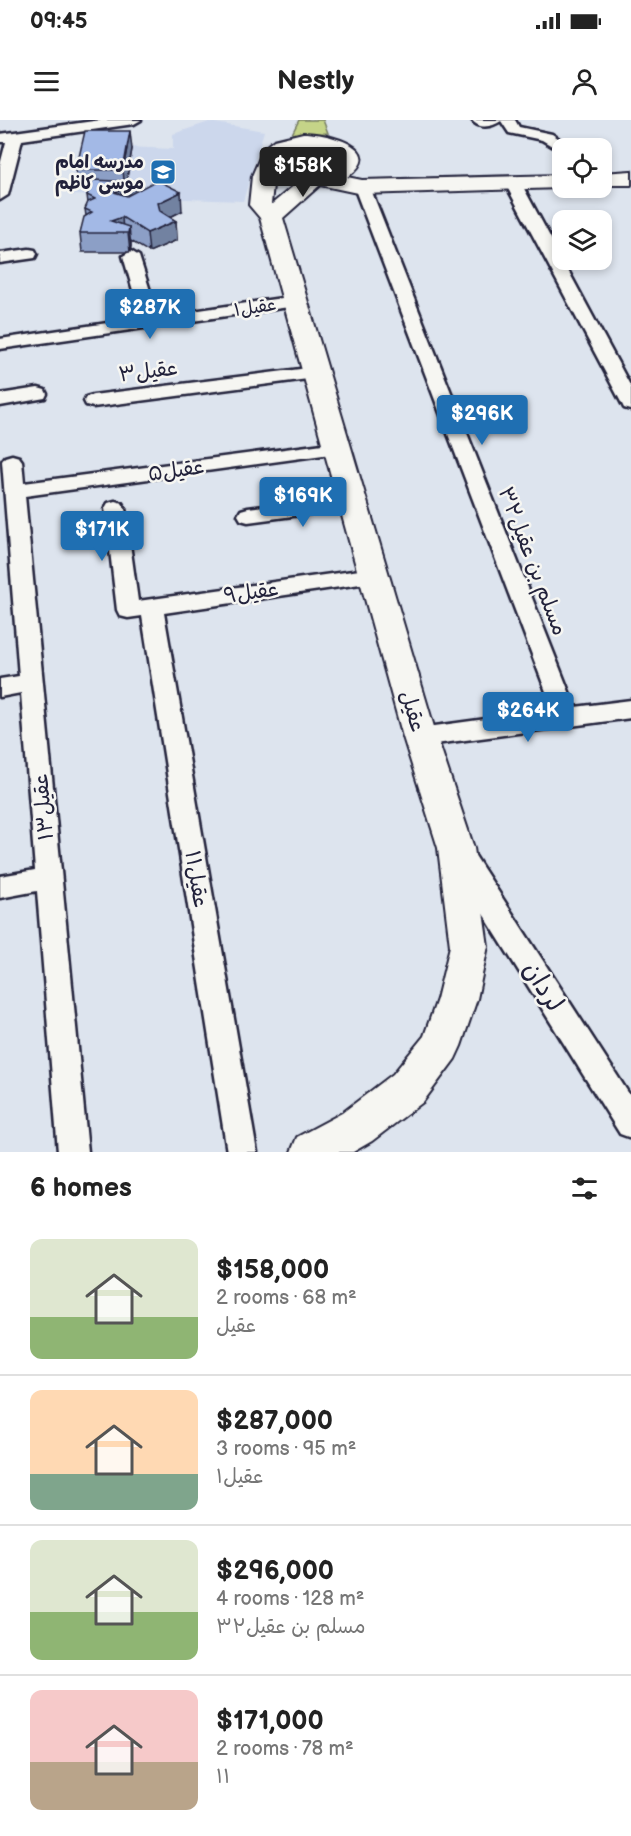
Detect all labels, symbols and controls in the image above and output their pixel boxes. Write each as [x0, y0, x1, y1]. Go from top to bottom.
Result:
text: 09:45 [30, 8, 88, 35]
icon: menu [30, 65, 63, 98]
text: Nestly [277, 65, 354, 97]
icon: person [568, 65, 601, 98]
map controls [552, 138, 612, 270]
button: locate [552, 138, 612, 198]
pin: $158K [261, 147, 345, 198]
place label: مدرسه امام موسی کاظم [55, 152, 144, 197]
text: $158K [274, 154, 332, 178]
school or university icon: مدرسه امام موسی کاظم [148, 157, 178, 187]
button: layers [552, 210, 612, 270]
pin: $287K [108, 289, 192, 340]
street label: عقیل۱ [233, 294, 278, 321]
text: $287K [119, 296, 181, 320]
street label: عقیل۳ [117, 355, 179, 388]
pin: $296K [440, 395, 524, 446]
text: $296K [451, 402, 513, 426]
street label: عقیل۵ [146, 454, 206, 487]
pin: $169K [261, 477, 345, 528]
street label: مسلم بن عقیل۳۲ [490, 483, 572, 640]
text: $169K [273, 484, 333, 508]
pin: $171K [60, 511, 144, 562]
text: $171K [75, 518, 129, 542]
street label: عقیل۹ [222, 576, 280, 609]
street label: عقیل [395, 688, 430, 735]
pin: $264K [486, 692, 570, 743]
text: $264K [497, 699, 559, 723]
street label: عقیل۱۳ [28, 773, 59, 841]
street label: عقیل۱۱ [180, 849, 213, 909]
street label: لردان [516, 956, 570, 1017]
icon: filters [568, 1172, 601, 1205]
text: 6 homes [30, 1173, 132, 1204]
text: $158,000 [216, 1255, 329, 1286]
icon: home [78, 1263, 150, 1335]
text: 2 rooms · 68 m² [216, 1286, 357, 1310]
text: عقیل [216, 1314, 256, 1338]
text: $287,000 [216, 1406, 333, 1437]
icon: home [78, 1414, 150, 1486]
text: 3 rooms · 95 m² [216, 1437, 356, 1461]
text: عقیل۱ [216, 1465, 263, 1489]
text: $296,000 [216, 1556, 334, 1587]
icon: home [78, 1564, 150, 1636]
text: 4 rooms · 128 m² [216, 1587, 364, 1611]
text: مسلم بن عقیل۳۲ [216, 1615, 366, 1639]
text: $171,000 [216, 1706, 324, 1737]
icon: home [78, 1714, 150, 1786]
text: 2 rooms · 78 m² [216, 1737, 354, 1761]
text: ۱۱ [216, 1765, 231, 1789]

